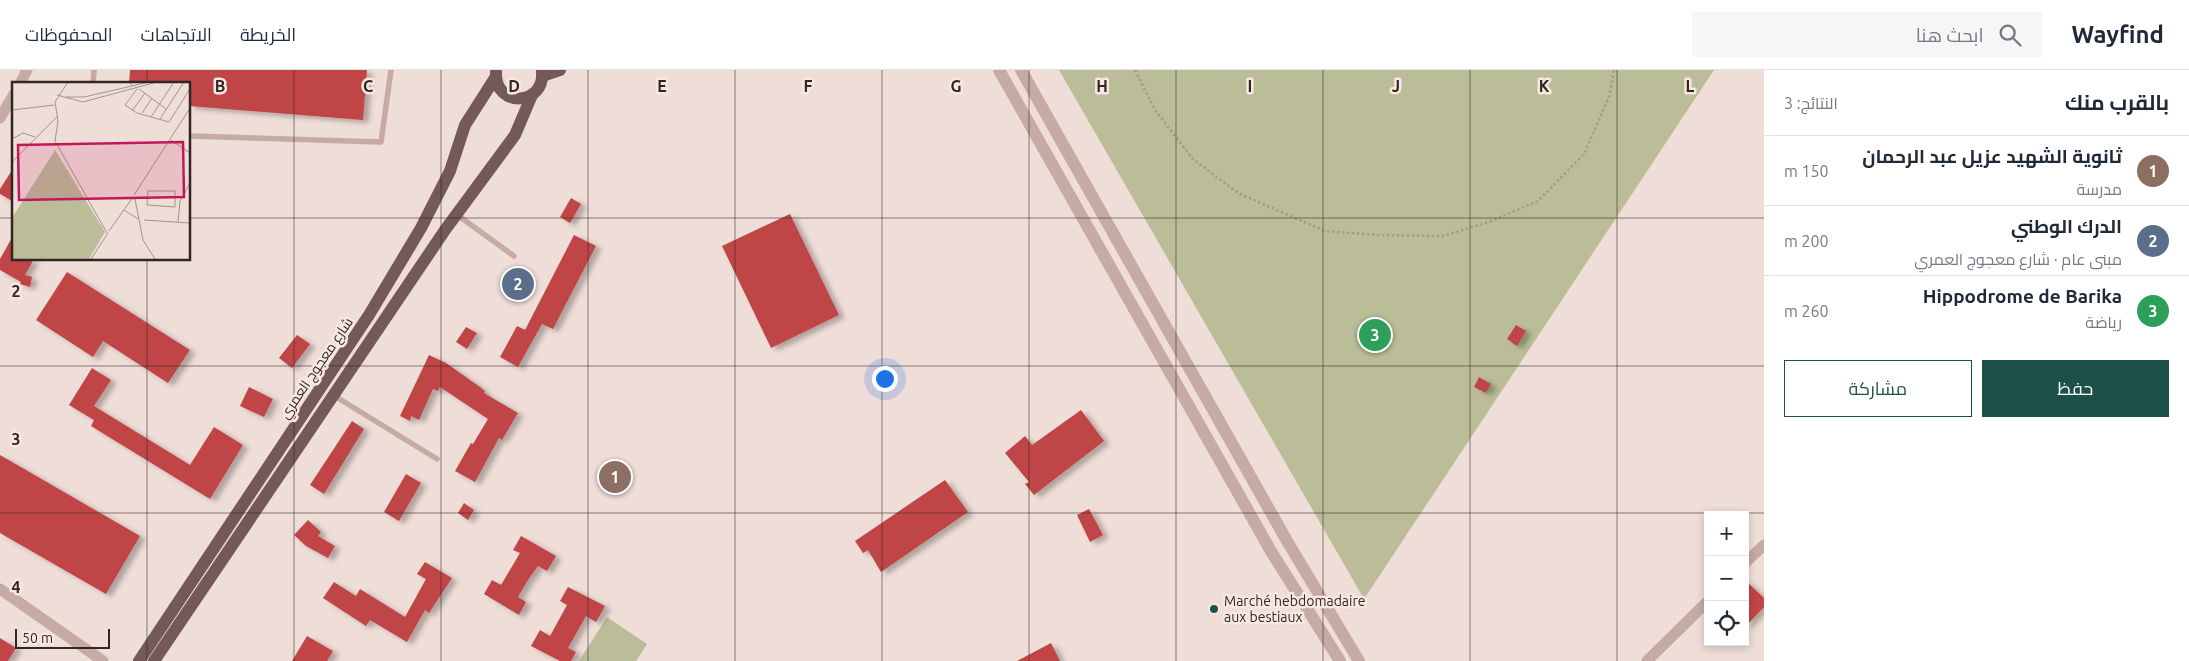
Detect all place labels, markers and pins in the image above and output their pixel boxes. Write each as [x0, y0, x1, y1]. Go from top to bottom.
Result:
pin: 2 [502, 265, 534, 303]
pin: 3 [1359, 316, 1391, 354]
pin: 1 [599, 458, 631, 496]
place label: Marché hebdomadaire aux bestiaux [1224, 593, 1365, 625]
marker: Marché hebdomadaire aux bestiaux [1208, 603, 1220, 615]

